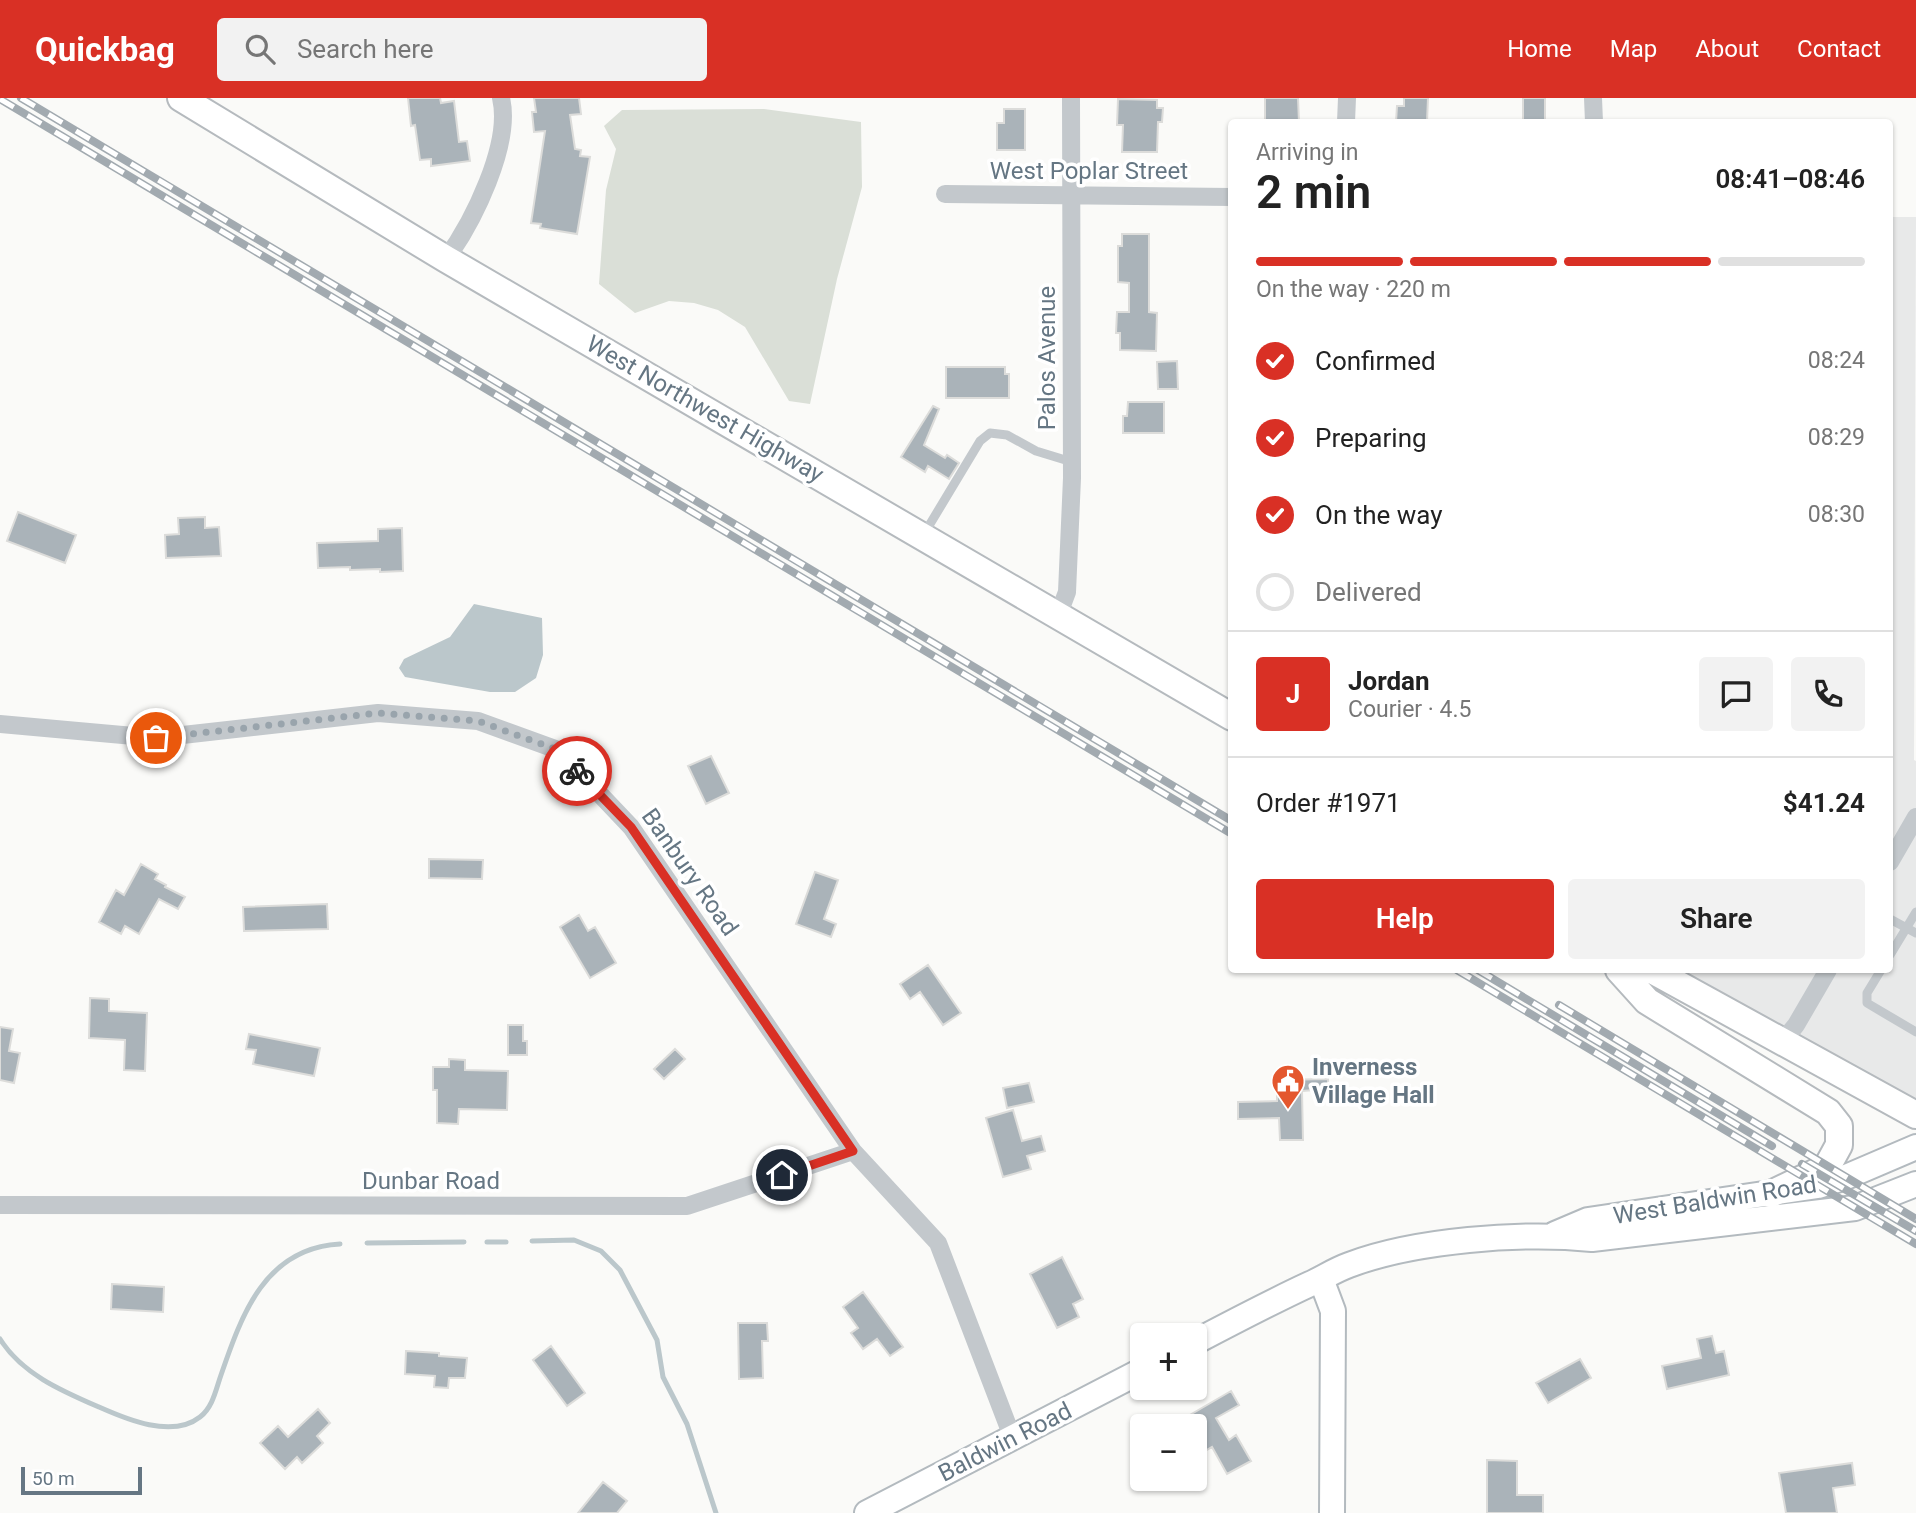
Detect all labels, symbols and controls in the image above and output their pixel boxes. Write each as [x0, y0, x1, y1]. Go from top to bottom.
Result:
search box [217, 18, 707, 81]
text: Quickbag [35, 30, 175, 69]
icon: search [241, 30, 279, 68]
text: Search here [297, 34, 434, 64]
text: Home [1507, 35, 1572, 63]
text: Map [1610, 35, 1657, 63]
text: About [1695, 35, 1759, 63]
text: Contact [1797, 35, 1881, 63]
text: Arriving in [1256, 139, 1359, 166]
street label: West Poplar Street [990, 157, 1188, 185]
text: 08:41–08:46 [1715, 164, 1865, 194]
text: 2 min [1256, 165, 1371, 219]
text: On the way · 220 m [1256, 276, 1451, 303]
street label: Palos Avenue [1033, 286, 1061, 430]
street label: West Northwest Highway [581, 330, 829, 489]
icon: check [1256, 342, 1294, 380]
text: Confirmed [1315, 346, 1436, 376]
text: 08:24 [1808, 347, 1865, 374]
icon: check [1256, 419, 1294, 457]
text: Preparing [1315, 423, 1427, 453]
text: 08:29 [1808, 424, 1865, 451]
icon: check [1256, 496, 1294, 534]
text: On the way [1315, 500, 1443, 530]
text: 08:30 [1808, 501, 1865, 528]
text: Delivered [1315, 577, 1422, 607]
button: chat [1699, 657, 1773, 731]
button: phone [1791, 657, 1865, 731]
text: Jordan [1348, 666, 1430, 696]
text: J [1286, 679, 1300, 709]
text: Courier · 4.5 [1348, 696, 1471, 723]
pin [126, 708, 186, 768]
icon: bag [137, 719, 175, 757]
courier [542, 736, 612, 806]
icon: bike [558, 752, 596, 790]
text: Order #1971 [1256, 788, 1401, 818]
text: $41.24 [1783, 788, 1865, 818]
street label: Banbury Road [636, 803, 744, 941]
button: Help [1256, 879, 1554, 959]
button: Share [1568, 879, 1865, 959]
place label: Inverness Village Hall [1312, 1053, 1435, 1109]
public building icon: Inverness Village Hall [1269, 1062, 1307, 1111]
pin [752, 1145, 812, 1205]
icon: home [763, 1156, 801, 1194]
street label: Dunbar Road [362, 1167, 500, 1195]
street label: West Baldwin Road [1611, 1170, 1819, 1230]
map controls [1130, 1323, 1207, 1491]
button: + [1130, 1323, 1207, 1400]
street label: Baldwin Road [934, 1396, 1076, 1488]
button: − [1130, 1414, 1207, 1491]
scale bar [21, 1464, 142, 1496]
text: 50 m [32, 1467, 75, 1490]

